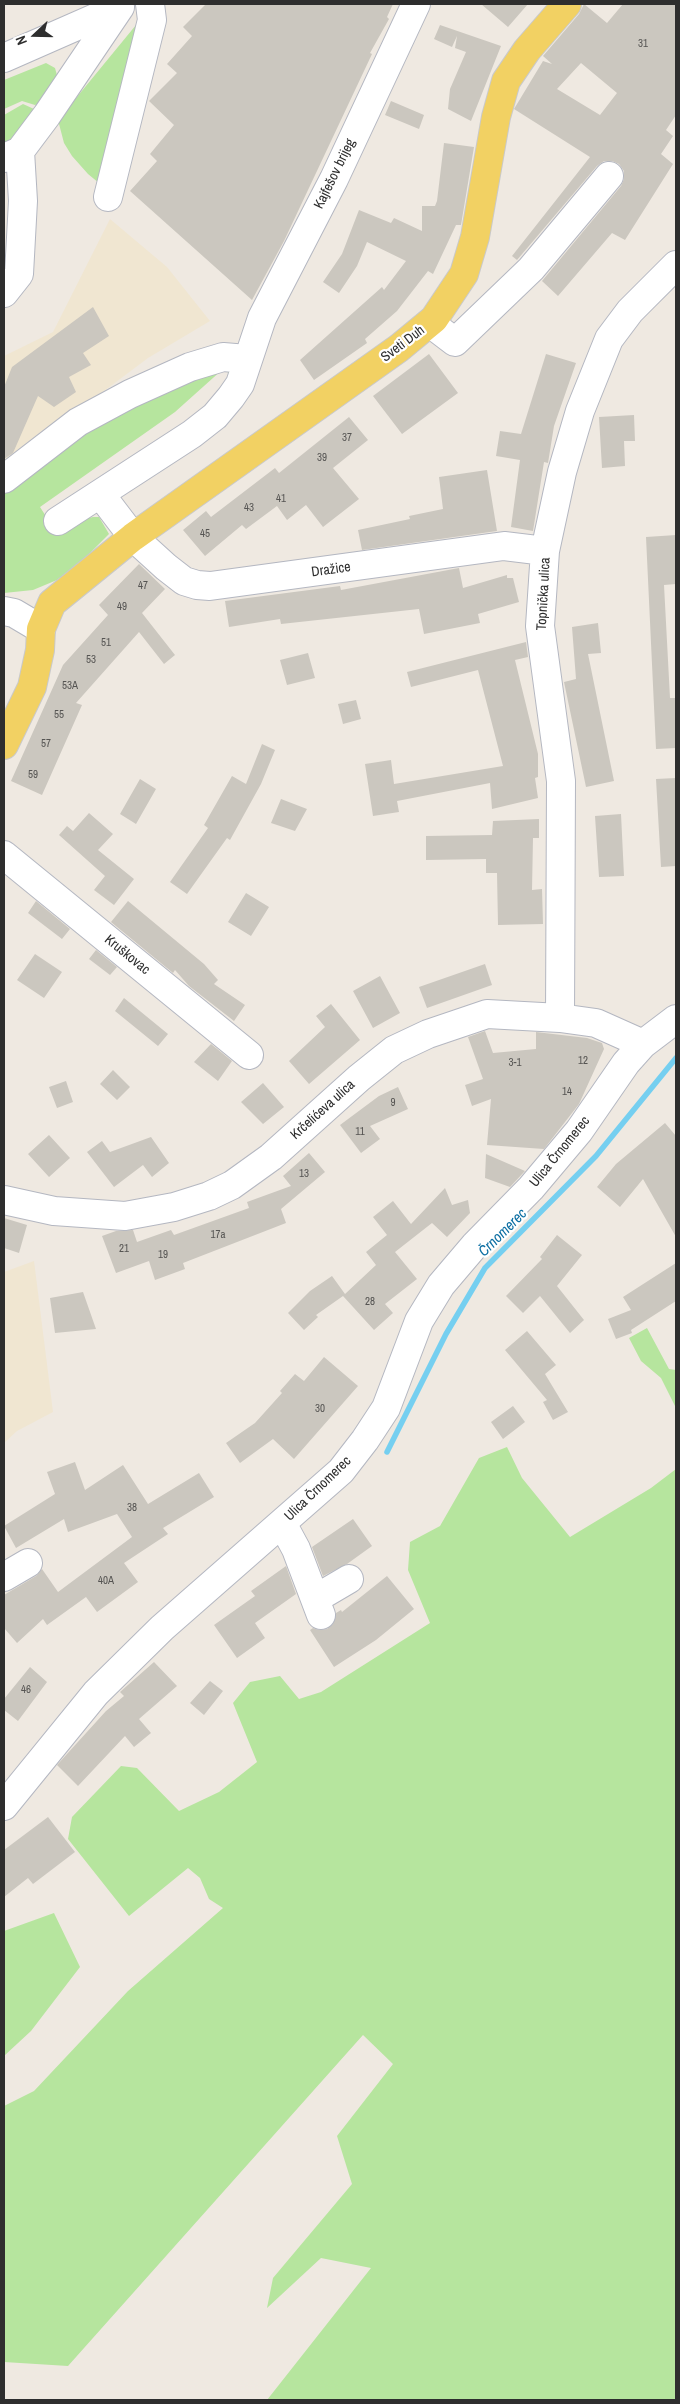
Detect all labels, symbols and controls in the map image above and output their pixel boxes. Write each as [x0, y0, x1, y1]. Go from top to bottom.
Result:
north arrow [10, 10, 60, 60]
text: N [11, 33, 31, 47]
house number: 31 [638, 37, 648, 51]
street label: Kajfešov brijeg [311, 136, 359, 212]
street label: Sveti Duh [378, 322, 428, 366]
house number: 37 [342, 431, 352, 445]
house number: 39 [317, 451, 327, 465]
house number: 41 [276, 492, 286, 506]
house number: 43 [244, 501, 254, 515]
house number: 45 [200, 527, 210, 541]
street label: Topnička ulica [534, 557, 554, 631]
street label: Dražice [310, 559, 352, 581]
house number: 47 [138, 579, 148, 593]
house number: 49 [117, 600, 127, 614]
house number: 51 [101, 636, 111, 650]
house number: 53 [86, 653, 96, 667]
house number: 53A [62, 679, 78, 693]
house number: 55 [54, 708, 64, 722]
house number: 57 [41, 737, 51, 751]
house number: 59 [28, 768, 38, 782]
street label: Kruškovac [101, 932, 153, 978]
house number: 12 [578, 1054, 588, 1068]
house number: 3-1 [508, 1056, 522, 1070]
street label: Krčelićeva ulica [287, 1077, 359, 1143]
house number: 14 [562, 1085, 572, 1099]
house number: 9 [390, 1096, 396, 1110]
street label: Ulica Črnomerec [526, 1113, 594, 1191]
house number: 11 [355, 1125, 365, 1139]
house number: 13 [299, 1167, 309, 1181]
water label: Črnomerec [475, 1205, 531, 1261]
house number: 17a [210, 1228, 226, 1242]
house number: 21 [119, 1242, 129, 1256]
house number: 19 [158, 1248, 168, 1262]
house number: 28 [365, 1295, 375, 1309]
house number: 30 [315, 1402, 325, 1416]
street label: Ulica Črnomerec [281, 1453, 355, 1525]
house number: 38 [127, 1501, 137, 1515]
house number: 40A [98, 1574, 114, 1588]
house number: 46 [21, 1683, 31, 1697]

